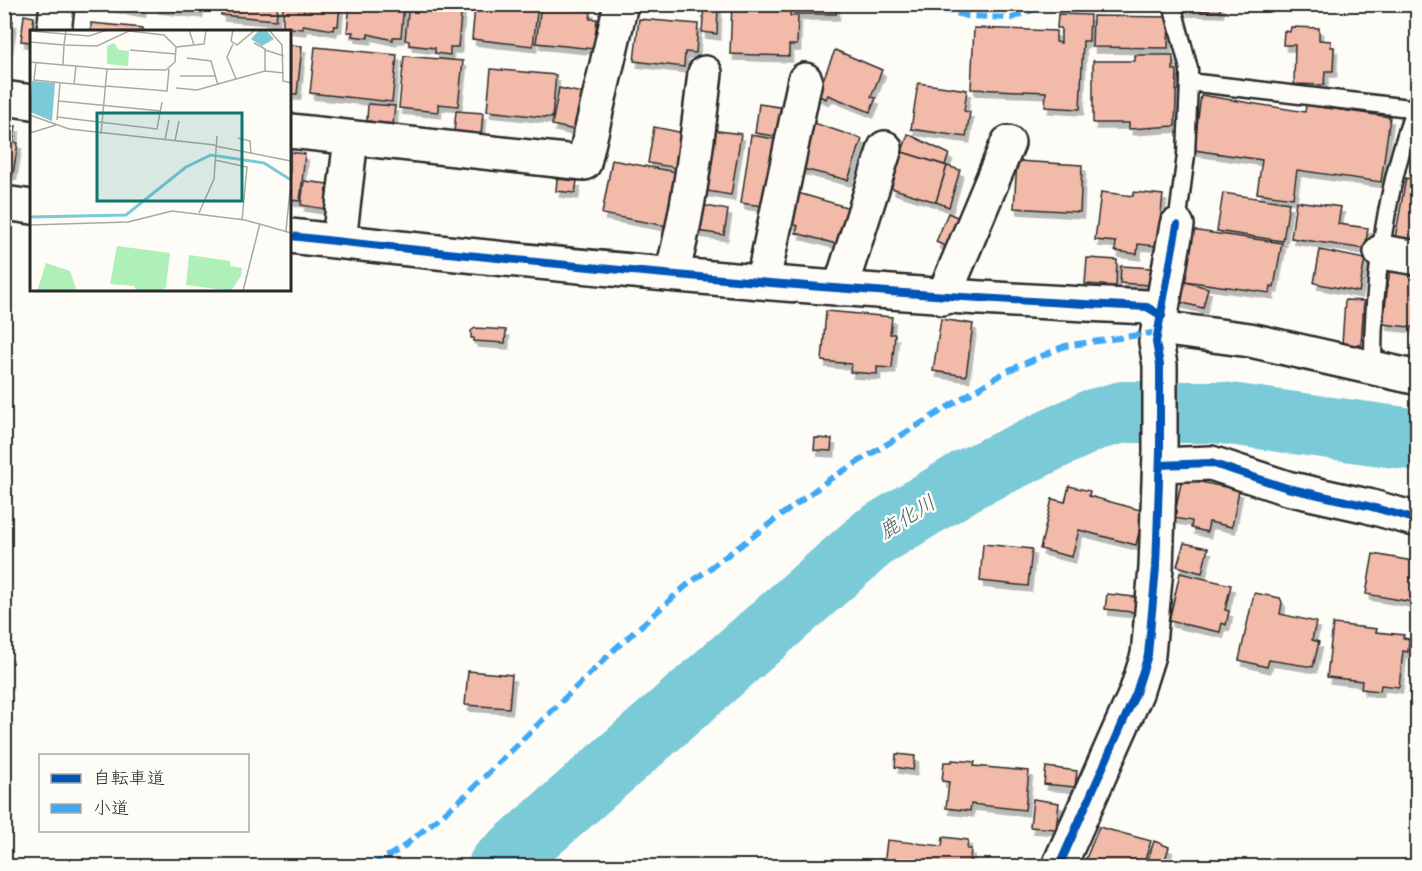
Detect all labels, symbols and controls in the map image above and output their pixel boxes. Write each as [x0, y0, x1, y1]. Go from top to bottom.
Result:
inset map [30, 30, 291, 291]
water label: 鹿化川 [874, 490, 940, 544]
legend [39, 754, 249, 832]
text: 自転車道 [93, 768, 165, 789]
text: 小道 [93, 798, 129, 819]

